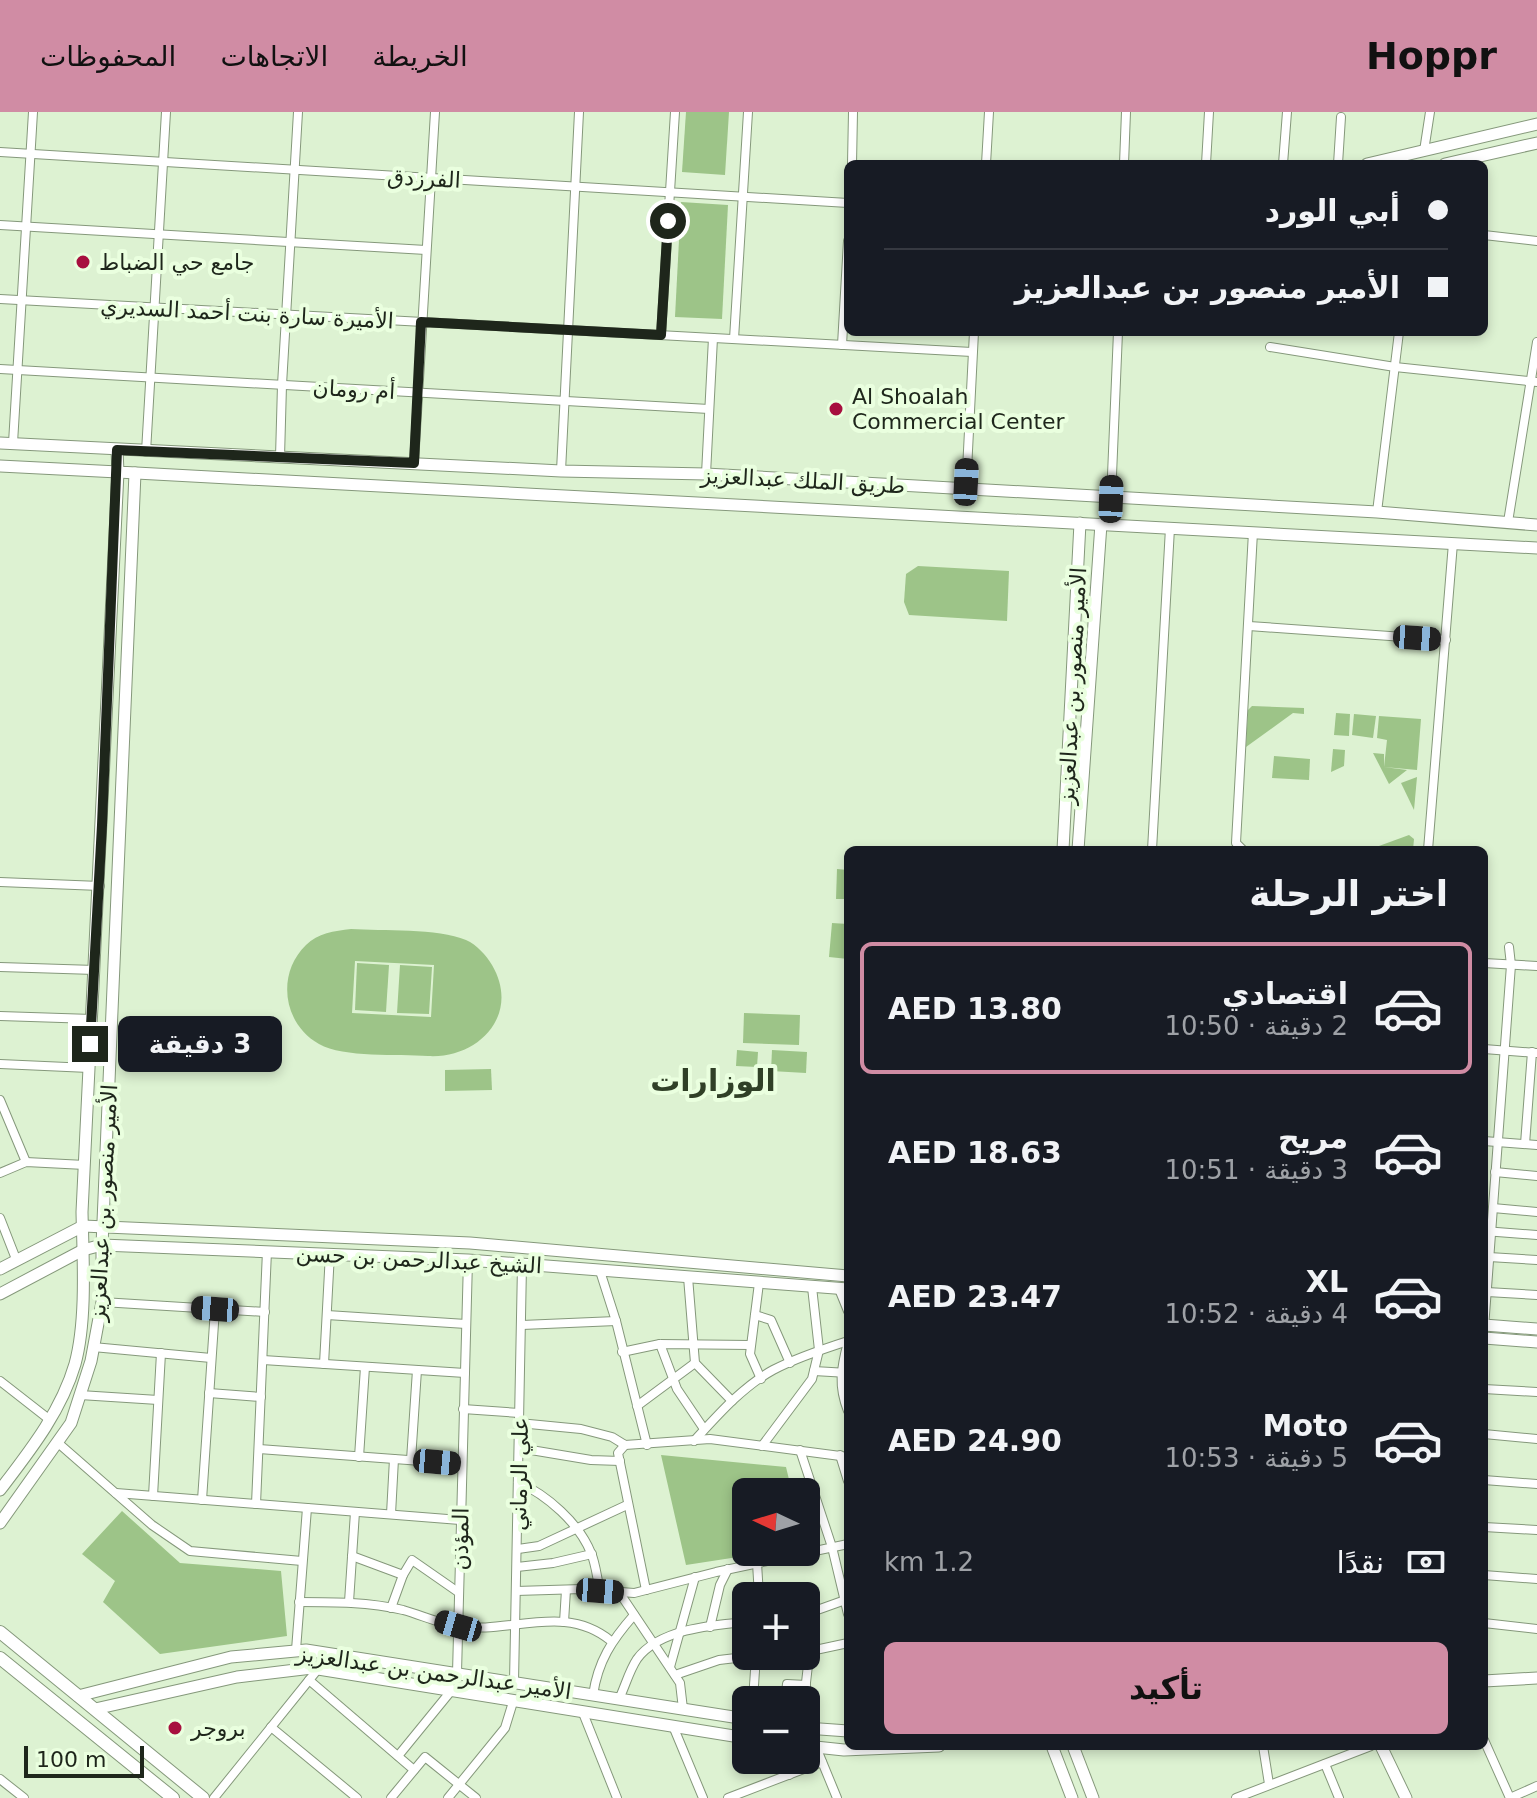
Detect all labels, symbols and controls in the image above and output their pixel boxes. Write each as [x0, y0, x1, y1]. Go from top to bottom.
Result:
text: Hoppr [1366, 34, 1497, 78]
text: المحفوظات [40, 40, 176, 73]
text: الاتجاهات [220, 40, 328, 73]
text: الخريطة [372, 40, 468, 73]
street label: الفرزدق [387, 164, 461, 193]
text: أبي الورد [1265, 193, 1400, 228]
route start [650, 203, 686, 239]
place label: جامع حي الضباط [99, 250, 254, 276]
marker: جامع حي الضباط [74, 253, 92, 271]
text: الأمير منصور بن عبدالعزيز [1015, 270, 1400, 305]
street label: الأميرة سارة بنت أحمد السديري [100, 291, 394, 334]
street label: أم رومان [312, 373, 396, 404]
place label: Al Shoalah Commercial Center [852, 384, 1066, 434]
marker: Al Shoalah Commercial Center [827, 400, 845, 418]
car [953, 457, 979, 507]
street label: طريق الملك عبدالعزيز [699, 463, 906, 499]
car [1098, 475, 1124, 523]
street label: الأمير منصور بن عبدالعزيز [1053, 567, 1091, 806]
car [1392, 624, 1442, 652]
text: اختر الرحلة [1249, 873, 1448, 914]
icon: car [1372, 972, 1444, 1044]
text: اقتصادي [1222, 976, 1348, 1011]
text: AED 13.80 [888, 991, 1062, 1026]
text: 2 دقيقة · 10:50 [1165, 1011, 1348, 1041]
callout: 3 دقيقة [118, 1016, 282, 1072]
route end [72, 1026, 108, 1062]
text: 3 دقيقة [149, 1029, 251, 1059]
district label: الوزارات [650, 1063, 776, 1098]
street label: الأمير منصور بن عبدالعزيز [84, 1084, 122, 1323]
icon: car [1372, 1116, 1444, 1188]
text: مريح [1278, 1120, 1348, 1155]
text: AED 18.63 [888, 1135, 1062, 1170]
text: 3 دقيقة · 10:51 [1165, 1155, 1348, 1185]
street label: الشيخ عبدالرحمن بن حسن [295, 1241, 543, 1278]
icon: car [1372, 1260, 1444, 1332]
text: XL [1306, 1264, 1348, 1299]
text: AED 23.47 [888, 1279, 1062, 1314]
car [190, 1295, 240, 1323]
text: 4 دقيقة · 10:52 [1165, 1299, 1348, 1329]
icon: car [1372, 1404, 1444, 1476]
text: Moto [1263, 1408, 1348, 1443]
street label: علي الرماني [506, 1417, 534, 1531]
text: AED 24.90 [888, 1423, 1062, 1458]
text: 5 دقيقة · 10:53 [1165, 1443, 1348, 1473]
car [412, 1448, 462, 1476]
north arrow [732, 1478, 820, 1566]
map controls [732, 1478, 820, 1774]
street label: المؤذن [447, 1507, 474, 1571]
icon: cash [1404, 1540, 1448, 1584]
text: نقدًا [1336, 1545, 1384, 1580]
text: 1.2 km [884, 1547, 974, 1577]
car [575, 1577, 625, 1605]
button: + [732, 1582, 820, 1670]
car [432, 1608, 484, 1644]
street label: الأمير عبدالرحمن بن عبدالعزيز [294, 1640, 573, 1704]
button: تأكيد [884, 1642, 1448, 1734]
button: − [732, 1686, 820, 1774]
place label: بروجر [190, 1716, 246, 1741]
marker: بروجر [166, 1719, 184, 1737]
scale bar [24, 1742, 144, 1778]
text: 100 m [36, 1747, 106, 1772]

